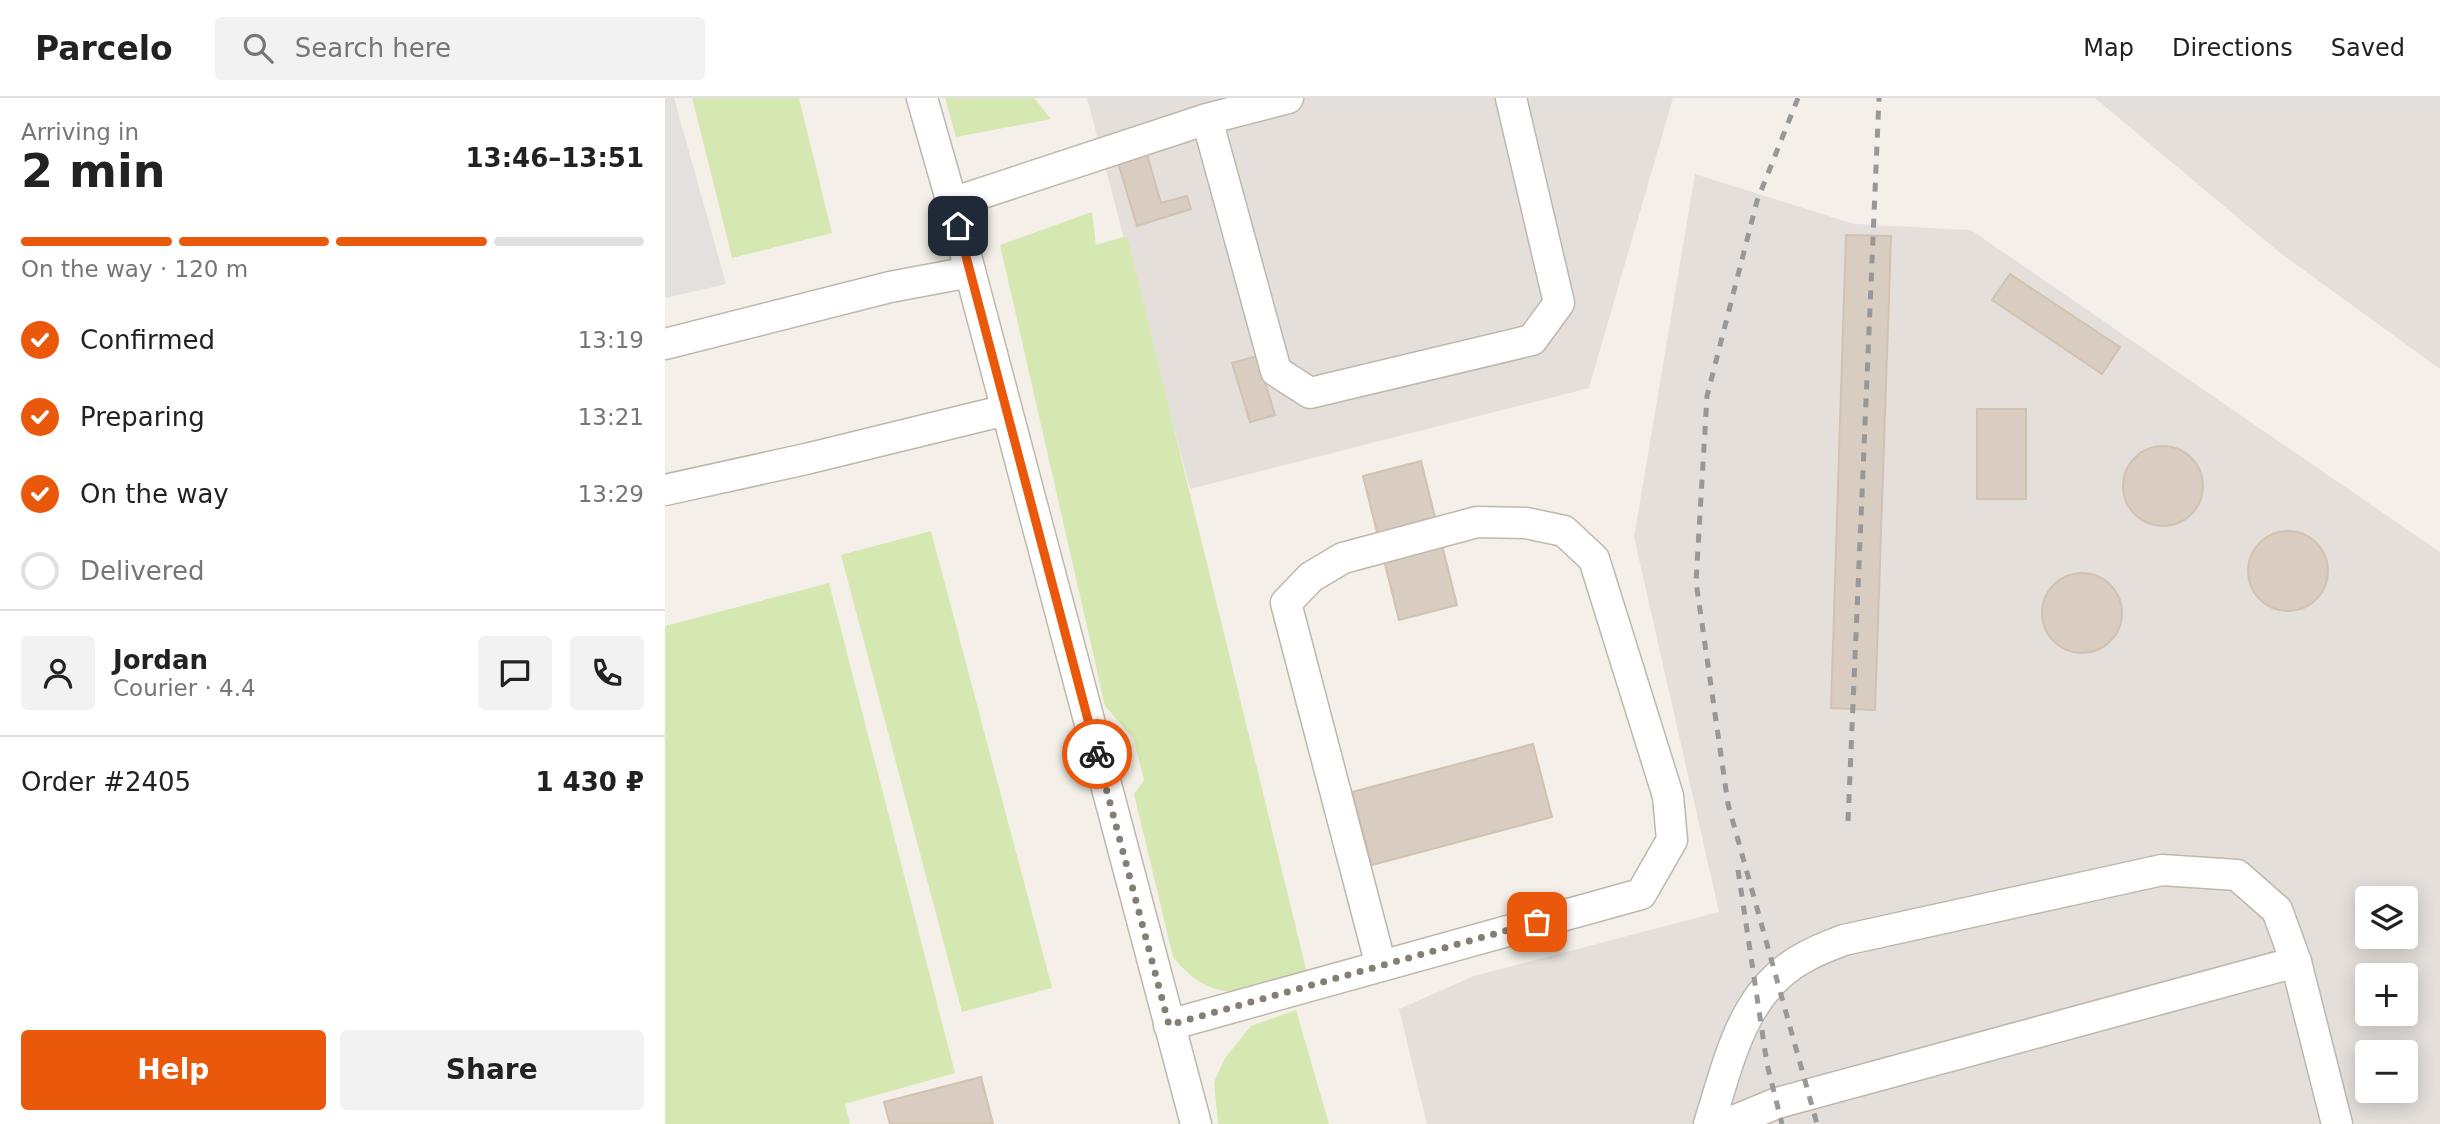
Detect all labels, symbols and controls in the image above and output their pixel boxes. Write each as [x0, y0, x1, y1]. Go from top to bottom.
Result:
search box [215, 17, 705, 80]
text: Parcelo [35, 29, 173, 68]
icon: search [239, 29, 277, 67]
text: Search here [295, 33, 451, 63]
text: Map [2083, 34, 2134, 62]
text: Directions [2172, 34, 2293, 62]
text: Saved [2331, 34, 2405, 62]
text: Arriving in [21, 119, 139, 145]
text: 13:46–13:51 [465, 143, 644, 173]
text: 2 min [21, 144, 165, 198]
pin [928, 196, 988, 256]
icon: home [939, 207, 977, 245]
text: On the way · 120 m [21, 256, 248, 282]
icon: check [21, 321, 59, 359]
text: Confirmed [80, 325, 215, 355]
text: 13:19 [578, 327, 644, 353]
icon: check [21, 398, 59, 436]
text: Preparing [80, 402, 205, 432]
text: 13:21 [578, 404, 644, 430]
icon: check [21, 475, 59, 513]
text: On the way [80, 479, 229, 509]
text: 13:29 [578, 481, 644, 507]
text: Delivered [80, 556, 204, 586]
button: person [21, 636, 95, 710]
button: chat [478, 636, 552, 710]
button: phone [570, 636, 644, 710]
text: Jordan [113, 645, 208, 675]
text: Courier · 4.4 [113, 675, 256, 701]
courier [1062, 719, 1132, 789]
icon: bike [1078, 735, 1116, 773]
text: Order #2405 [21, 767, 191, 797]
text: 1 430 ₽ [535, 767, 644, 797]
map controls [2355, 886, 2418, 1103]
button: layers [2355, 886, 2418, 949]
pin [1507, 892, 1567, 952]
icon: bag [1518, 903, 1556, 941]
button: + [2355, 963, 2418, 1026]
button: Help [21, 1030, 326, 1110]
button: Share [340, 1030, 644, 1110]
button: − [2355, 1040, 2418, 1103]

